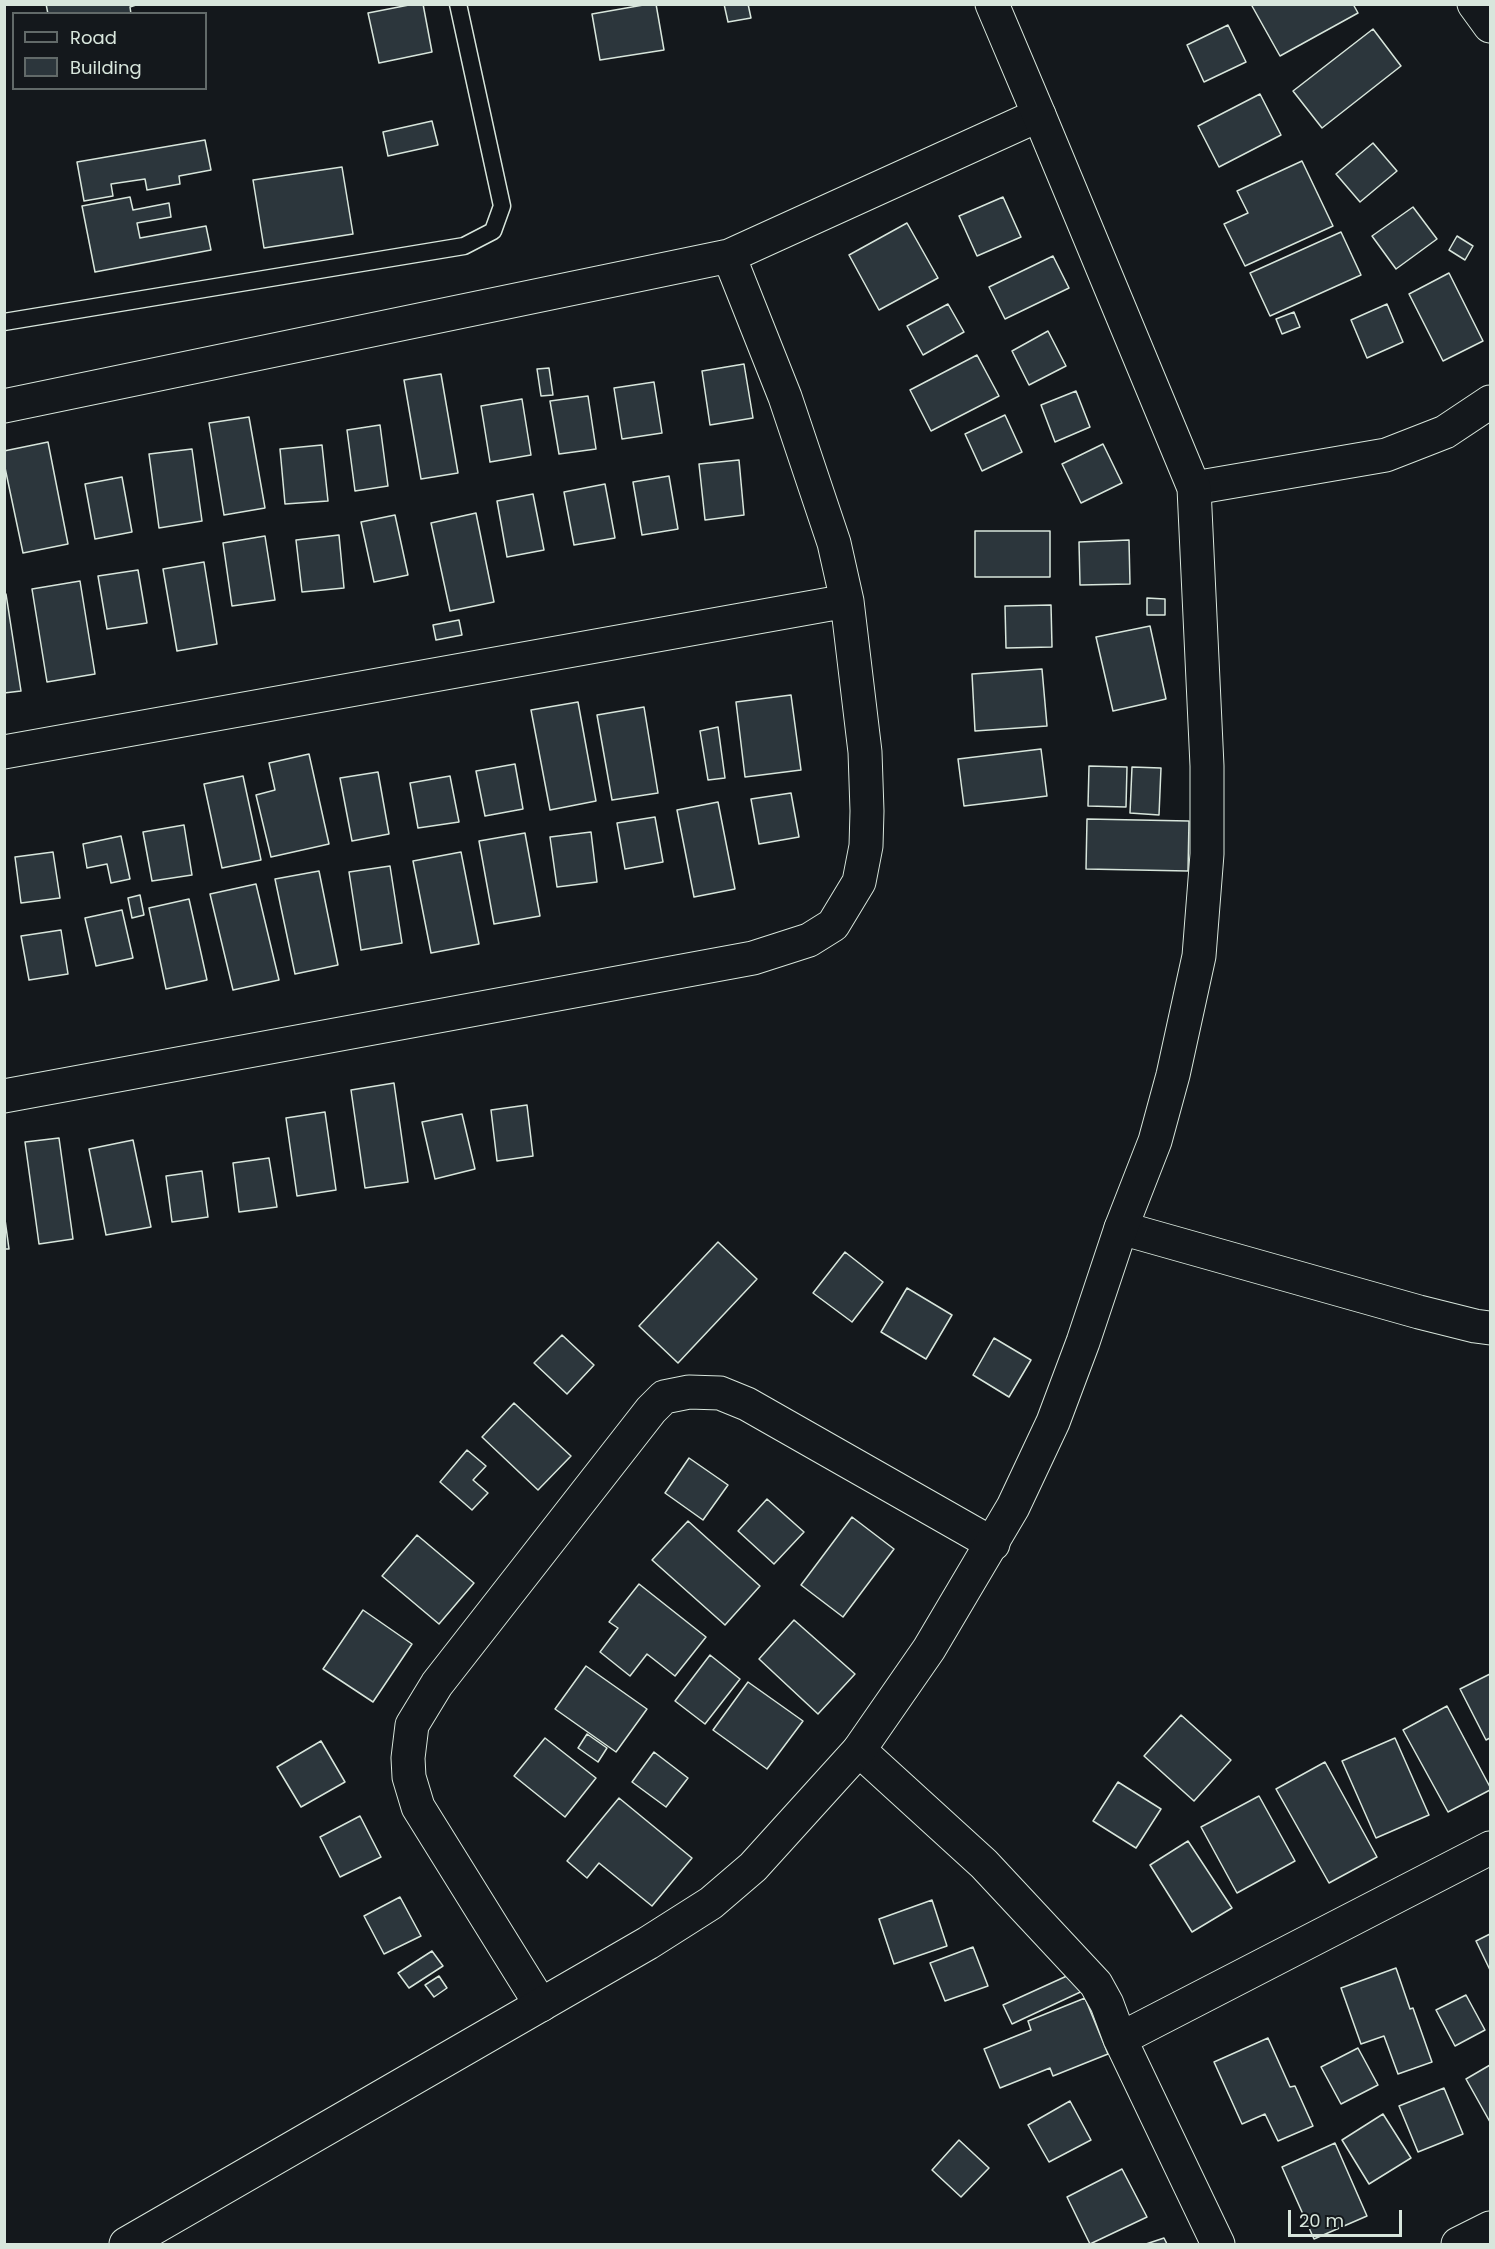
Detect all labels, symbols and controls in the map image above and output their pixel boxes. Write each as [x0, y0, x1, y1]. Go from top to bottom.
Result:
legend [12, 12, 207, 90]
text: Road [70, 25, 117, 50]
text: Building [70, 55, 142, 80]
scale bar [1291, 2198, 1405, 2236]
text: 20 m [1299, 2208, 1344, 2233]

